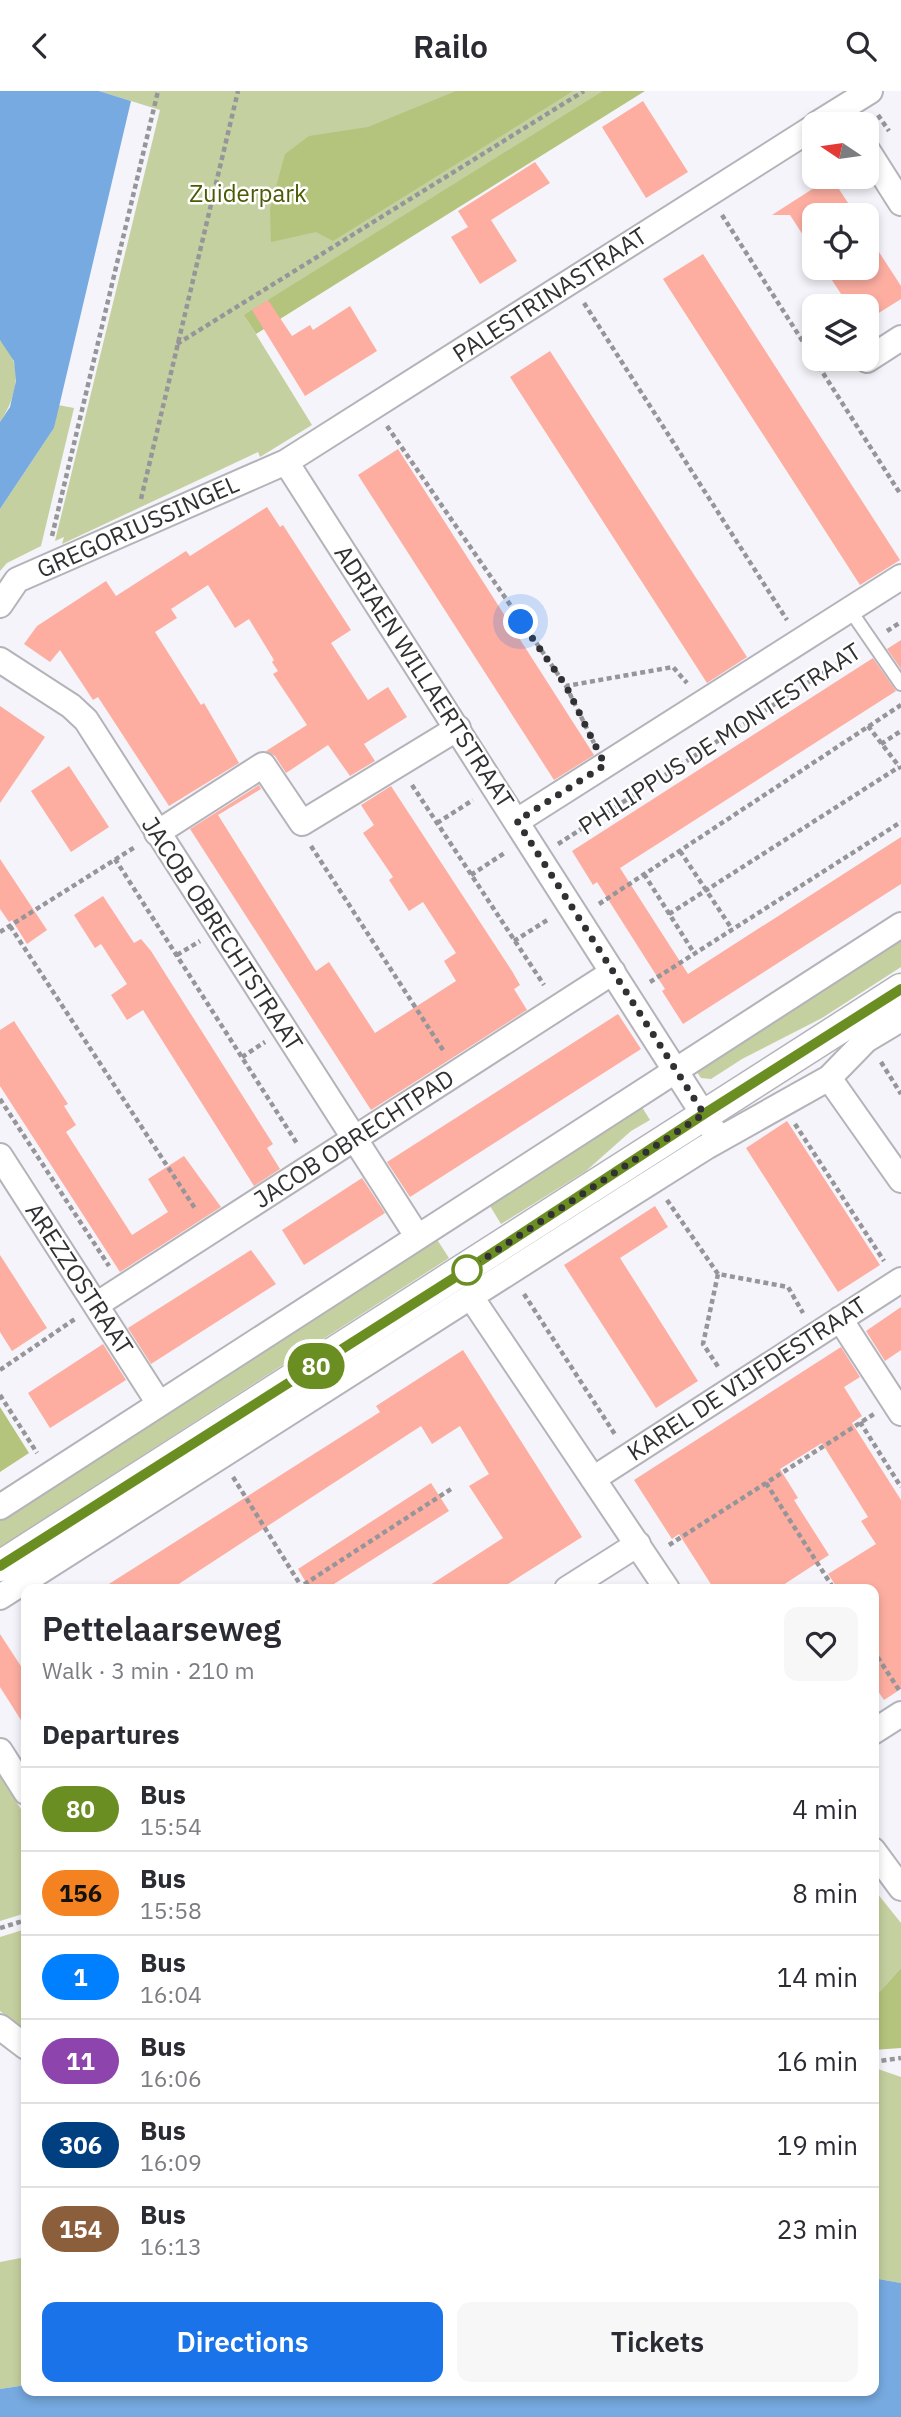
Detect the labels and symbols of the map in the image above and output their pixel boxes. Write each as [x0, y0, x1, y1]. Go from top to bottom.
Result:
north arrow [802, 112, 878, 189]
park label: Zuiderpark [189, 177, 307, 209]
street label: PALESTRINASTRAAT [446, 219, 653, 369]
street label: GREGORIUSSINGEL [32, 467, 244, 585]
street label: ADRIAEN WILLAERTSTRAAT [328, 539, 522, 814]
your location [503, 604, 538, 639]
street label: PHILIPPUS DE MONTESTRAAT [572, 635, 867, 842]
street label: JACOB OBRECHTSTRAAT [135, 810, 311, 1057]
street label: JACOB OBRECHTPAD [247, 1061, 460, 1215]
street label: AREZZOSTRAAT [19, 1196, 141, 1361]
unlabelled marker [452, 1255, 482, 1285]
street label: KAREL DE VIJFDESTRAAT [621, 1289, 873, 1468]
line badge: 80 [284, 1343, 348, 1389]

